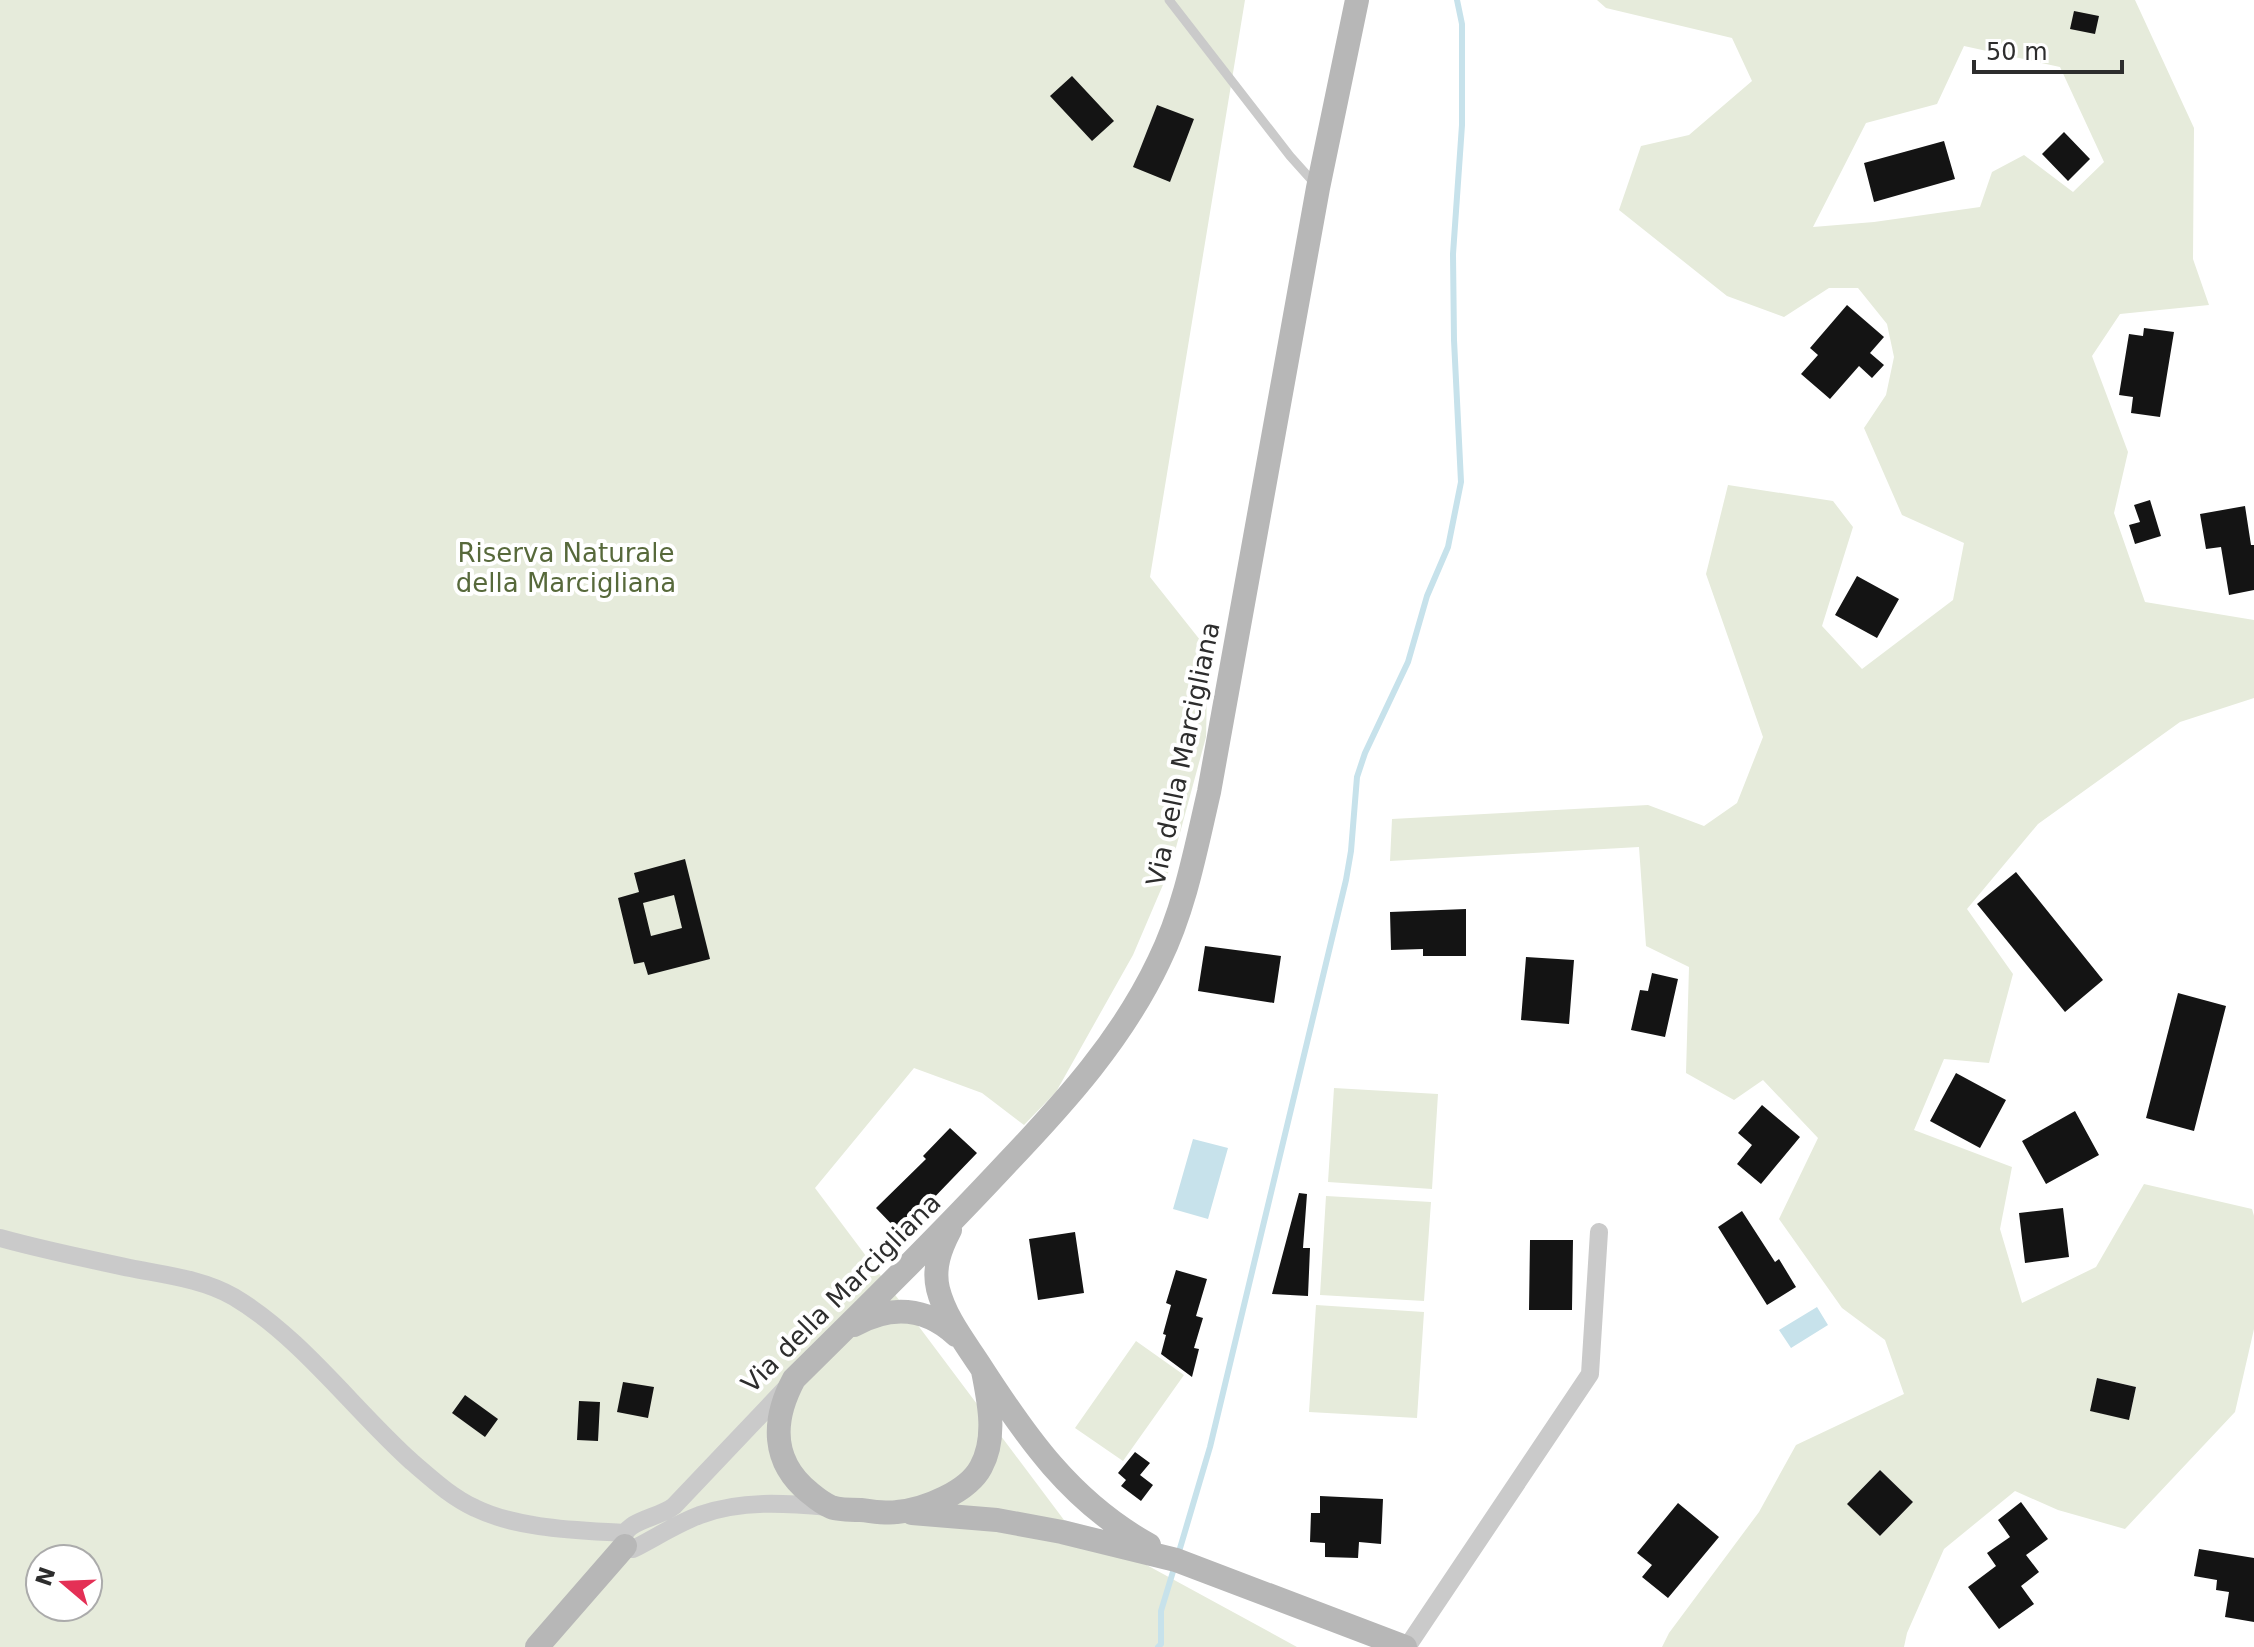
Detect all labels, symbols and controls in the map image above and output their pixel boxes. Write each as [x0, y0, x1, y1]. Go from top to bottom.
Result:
scale bar [1974, 24, 2122, 74]
text: 50 m [1986, 38, 2048, 66]
park label: Riserva Naturale della Marcigliana [456, 538, 676, 598]
street label: Via della Marcigliana [1140, 619, 1226, 889]
street label: Via della Marcigliana [735, 1187, 947, 1399]
north arrow [24, 1543, 104, 1623]
text: N [31, 1564, 60, 1589]

